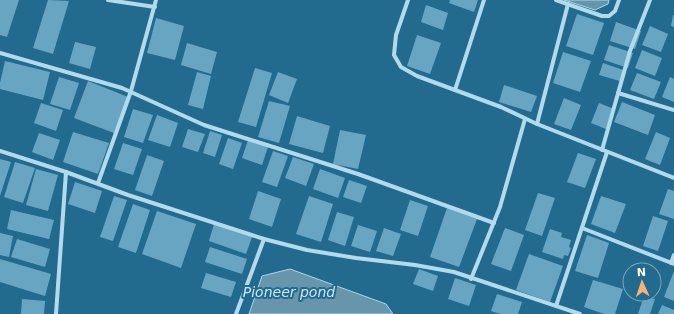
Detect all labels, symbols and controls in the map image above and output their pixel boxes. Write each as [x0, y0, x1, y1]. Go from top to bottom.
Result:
north arrow [622, 262, 662, 302]
text: N [637, 266, 646, 279]
water label: Pioneer pond [243, 284, 335, 300]

